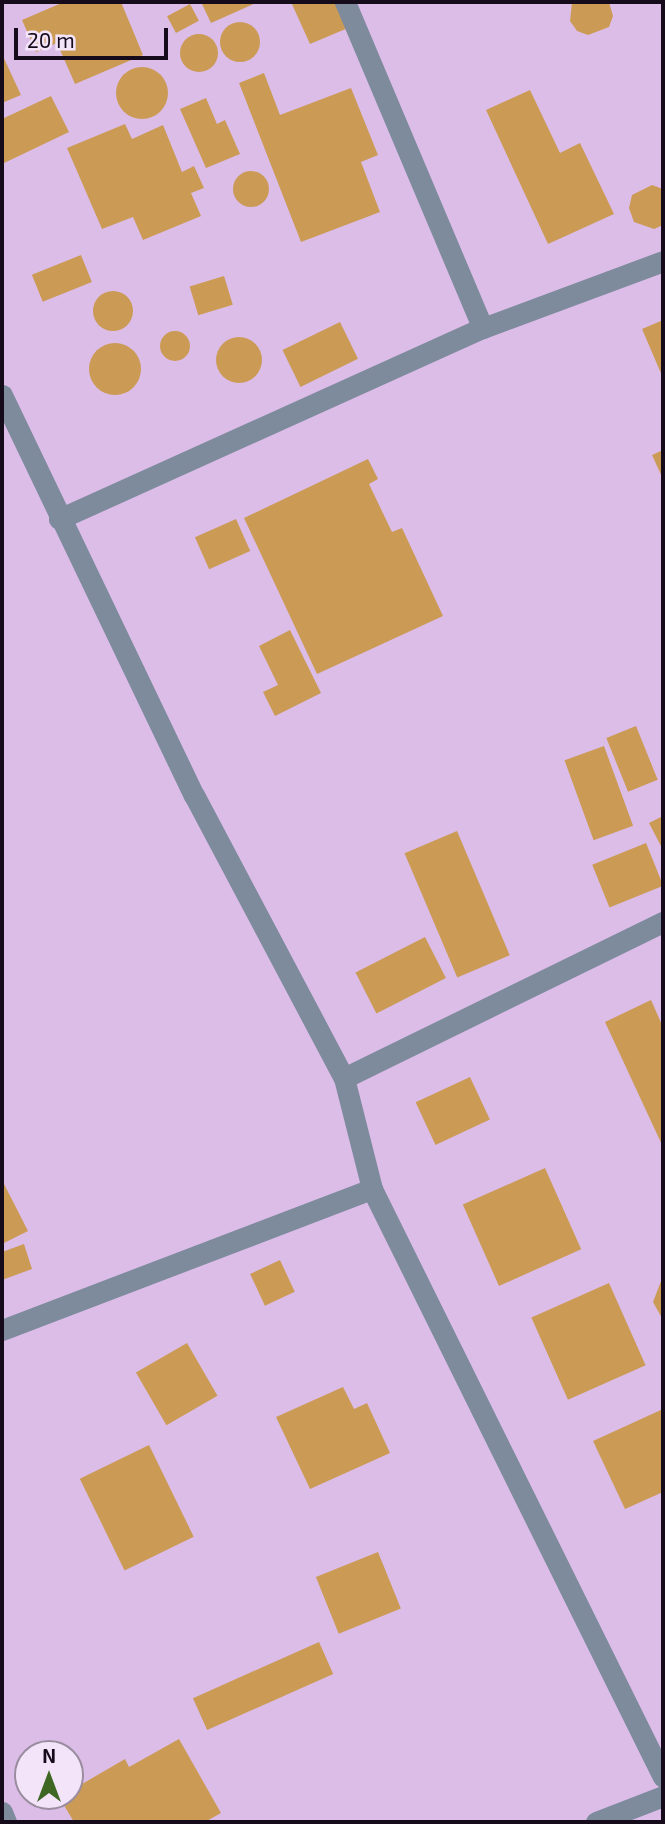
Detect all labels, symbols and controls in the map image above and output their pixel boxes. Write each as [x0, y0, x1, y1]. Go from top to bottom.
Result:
scale bar [18, 14, 172, 58]
text: 20 m [27, 27, 75, 52]
north arrow [14, 1740, 84, 1810]
text: N [42, 1744, 56, 1767]

